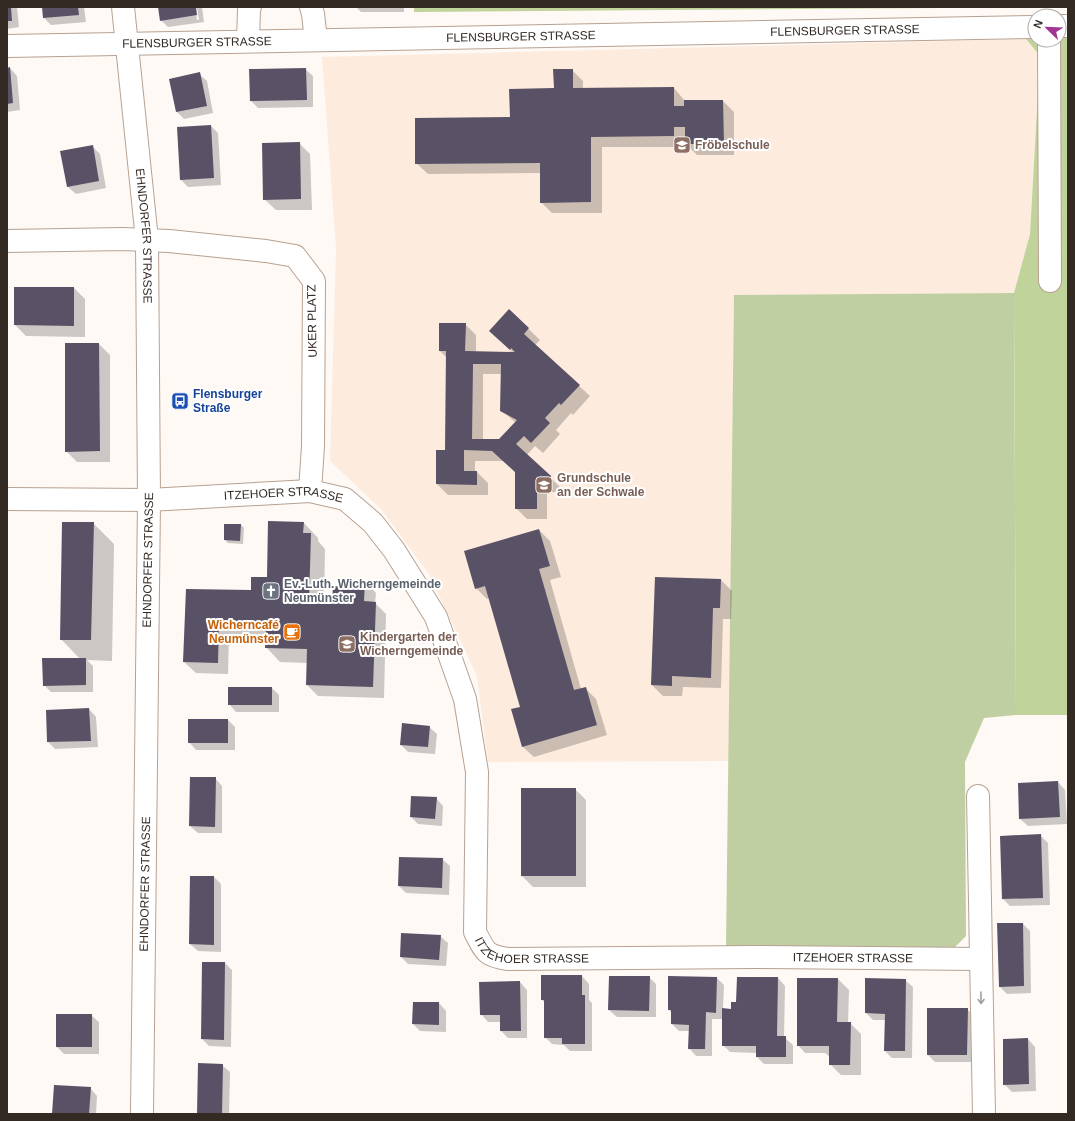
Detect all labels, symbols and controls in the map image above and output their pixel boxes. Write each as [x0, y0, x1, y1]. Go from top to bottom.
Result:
north arrow [1027, 8, 1067, 48]
text: N [1031, 18, 1045, 30]
street label: FLENSBURGER STRASSE [770, 22, 920, 39]
street label: FLENSBURGER STRASSE [446, 28, 596, 45]
street label: FLENSBURGER STRASSE [122, 34, 272, 51]
school or university icon: Fröbelschule [672, 135, 692, 155]
place label: Fröbelschule [695, 138, 770, 152]
street label: EHNDORFER STRASSE [133, 168, 154, 304]
street label: UKER PLATZ [304, 284, 320, 358]
place label: Flensburger Straße [193, 387, 263, 415]
bus stop icon: Flensburger Straße [170, 391, 190, 411]
place label: Grundschule an der Schwale [557, 471, 645, 499]
school or university icon: Grundschule an der Schwale [534, 475, 554, 495]
street label: ITZEHOER STRASSE [223, 484, 345, 505]
street label: EHNDORFER STRASSE [140, 492, 156, 628]
place label: Ev.-Luth. Wicherngemeinde Neumünster [284, 577, 441, 605]
church icon: Ev.-Luth. Wicherngemeinde Neumünster [261, 581, 281, 601]
place label: Wicherncafé Neumünster [208, 618, 279, 646]
cafe icon: Wicherncafé Neumünster [282, 622, 302, 642]
place label: Kindergarten der Wicherngemeinde [360, 630, 464, 658]
school or university icon: Kindergarten der Wicherngemeinde [337, 634, 357, 654]
street label: EHNDORFER STRASSE [137, 816, 153, 952]
street label: ITZEHOER STRASSE [472, 935, 589, 966]
street label: ITZEHOER STRASSE [793, 950, 913, 965]
one-way arrow [977, 991, 985, 1004]

